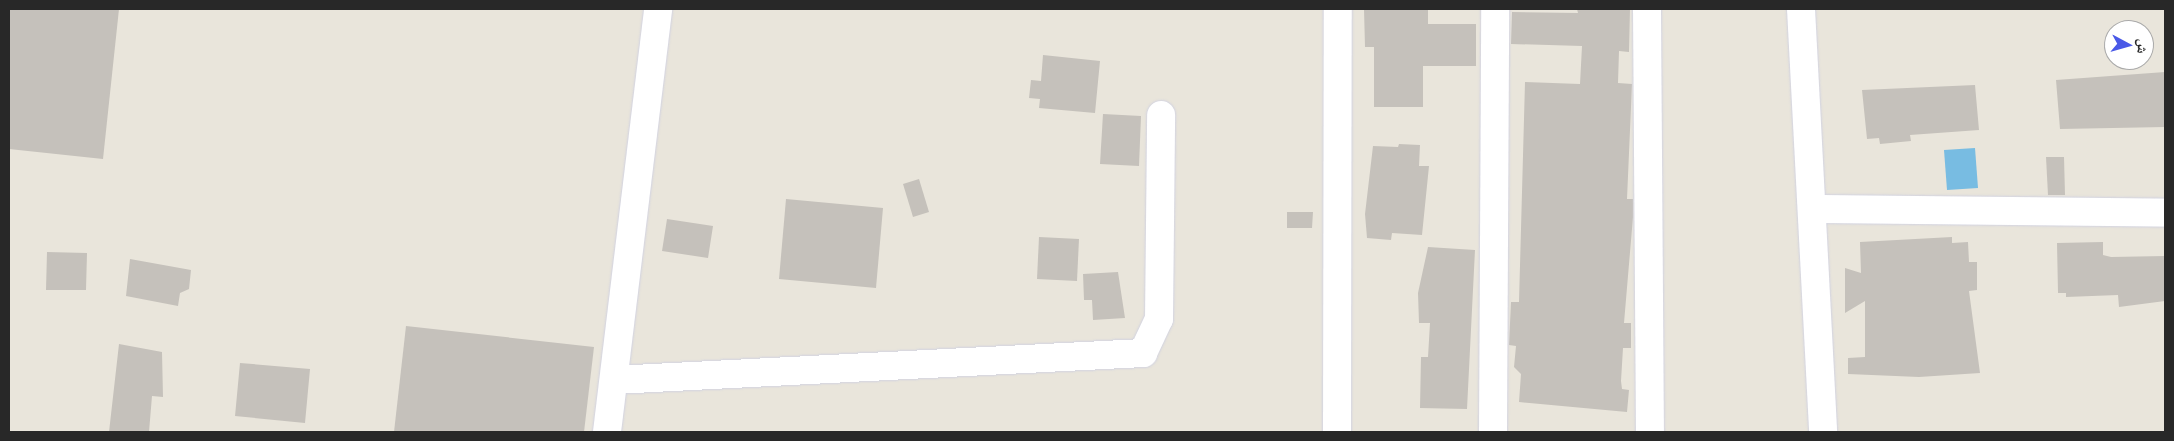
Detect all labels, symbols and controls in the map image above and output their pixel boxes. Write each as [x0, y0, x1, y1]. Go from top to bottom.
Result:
north arrow [2104, 20, 2154, 70]
text: ش [2133, 38, 2153, 55]

